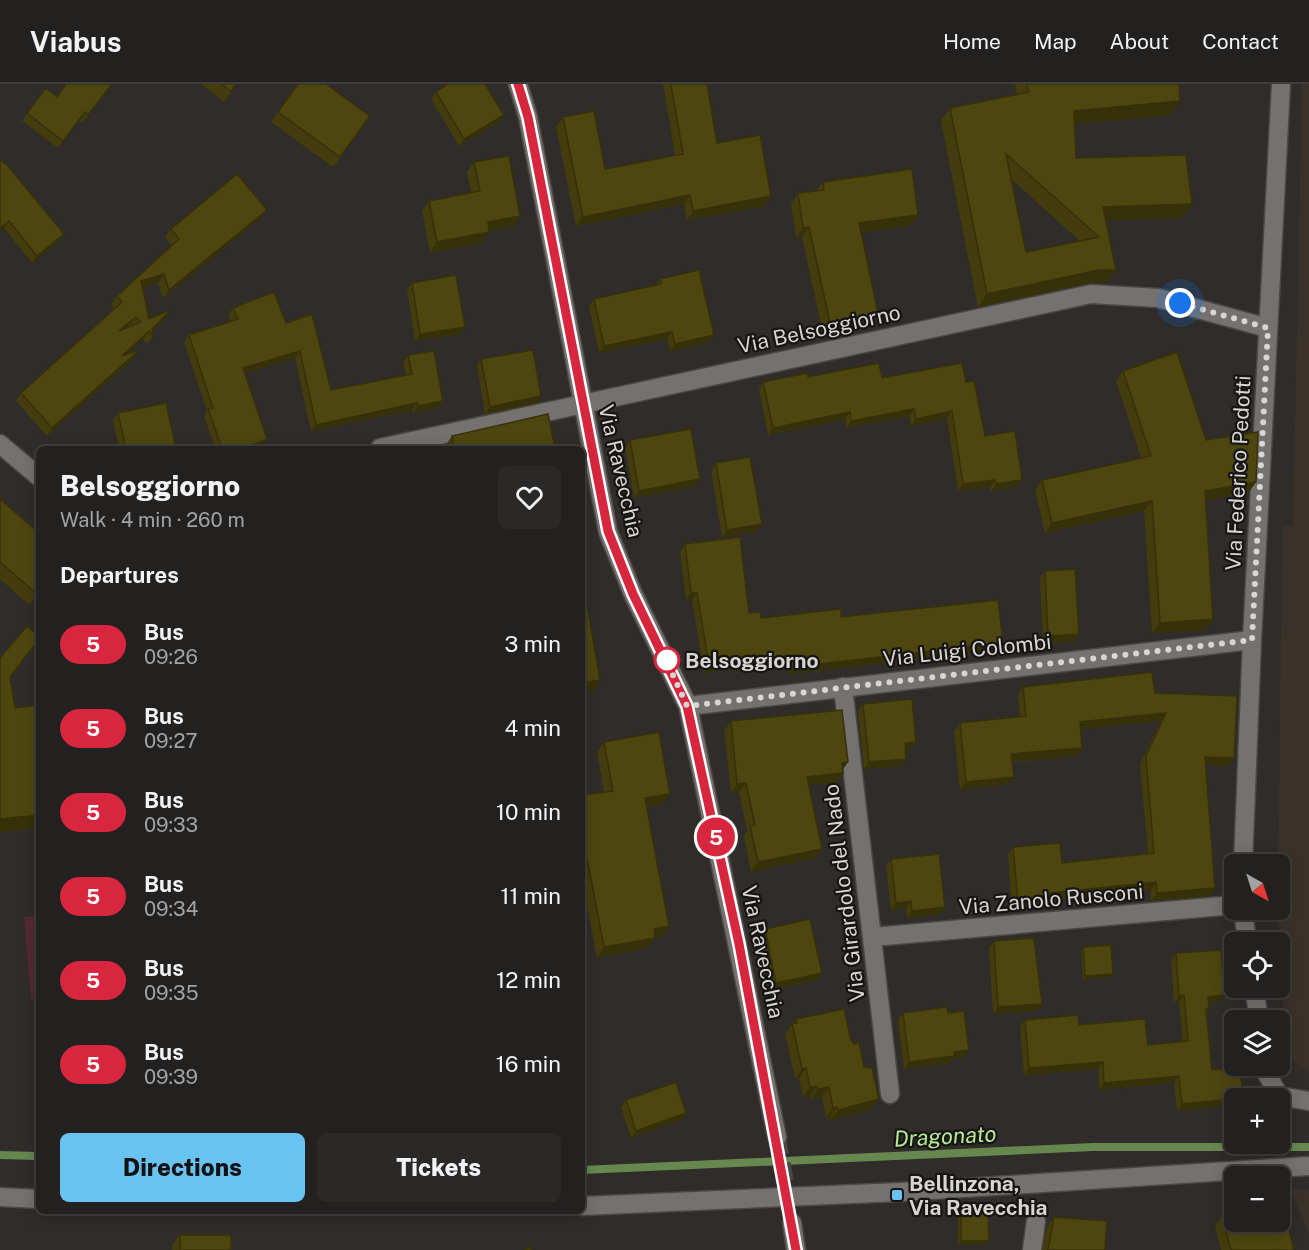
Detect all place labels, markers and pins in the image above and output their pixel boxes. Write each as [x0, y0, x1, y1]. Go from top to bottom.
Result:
marker: Belsoggiorno [654, 647, 680, 673]
place label: Belsoggiorno [685, 648, 819, 673]
place label: Bellinzona, Via Ravecchia [909, 1171, 1047, 1220]
marker: Bellinzona, Via Ravecchia [890, 1188, 904, 1202]

